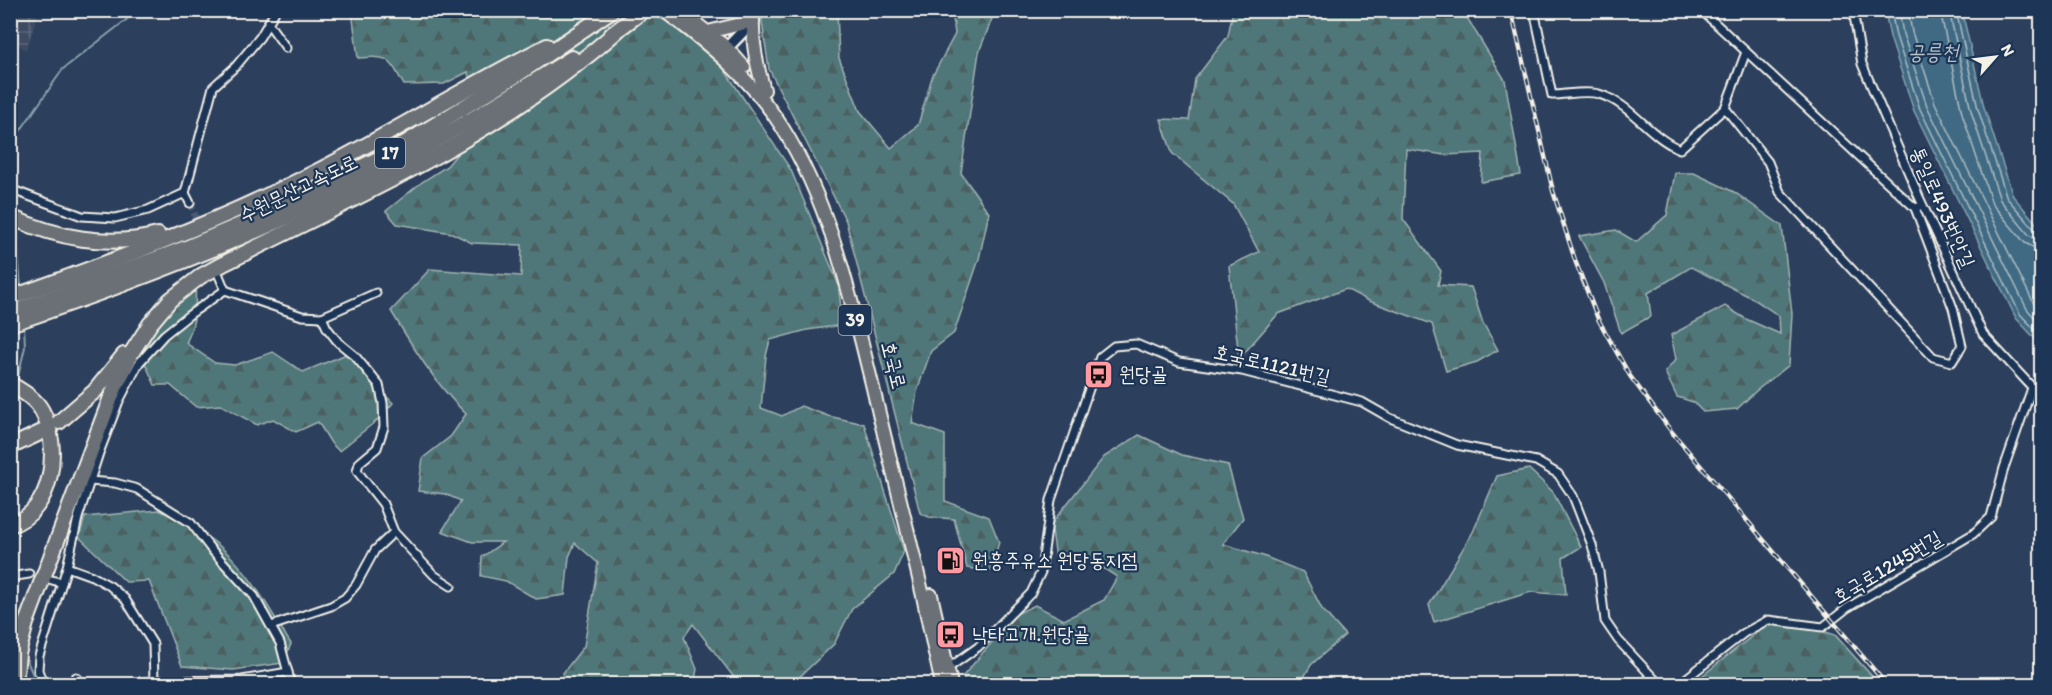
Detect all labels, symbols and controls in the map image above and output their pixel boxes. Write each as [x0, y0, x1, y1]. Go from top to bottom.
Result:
north arrow [1965, 27, 2025, 87]
water label: 공릉천 [1908, 39, 1960, 64]
text: N [1997, 41, 2019, 59]
road number: 17 [375, 138, 405, 168]
street label: 통일로493번안길 [1906, 143, 1980, 271]
street label: 수원문산고속도로 [235, 149, 361, 227]
road number: 39 [838, 305, 872, 335]
street label: 호국로 [877, 339, 911, 391]
street label: 호국로1121번길 [1211, 339, 1333, 389]
bus stop icon: 원당골 [1082, 358, 1114, 390]
place label: 원당골 [1119, 362, 1167, 386]
street label: 호국로1245번길 [1828, 525, 1946, 609]
fuel station icon: 원흥주유소 원당동지점 [935, 544, 967, 576]
place label: 원흥주유소 원당동지점 [972, 548, 1137, 572]
bus stop icon: 낙타고개.원당골 [935, 618, 967, 650]
place label: 낙타고개.원당골 [972, 622, 1090, 646]

